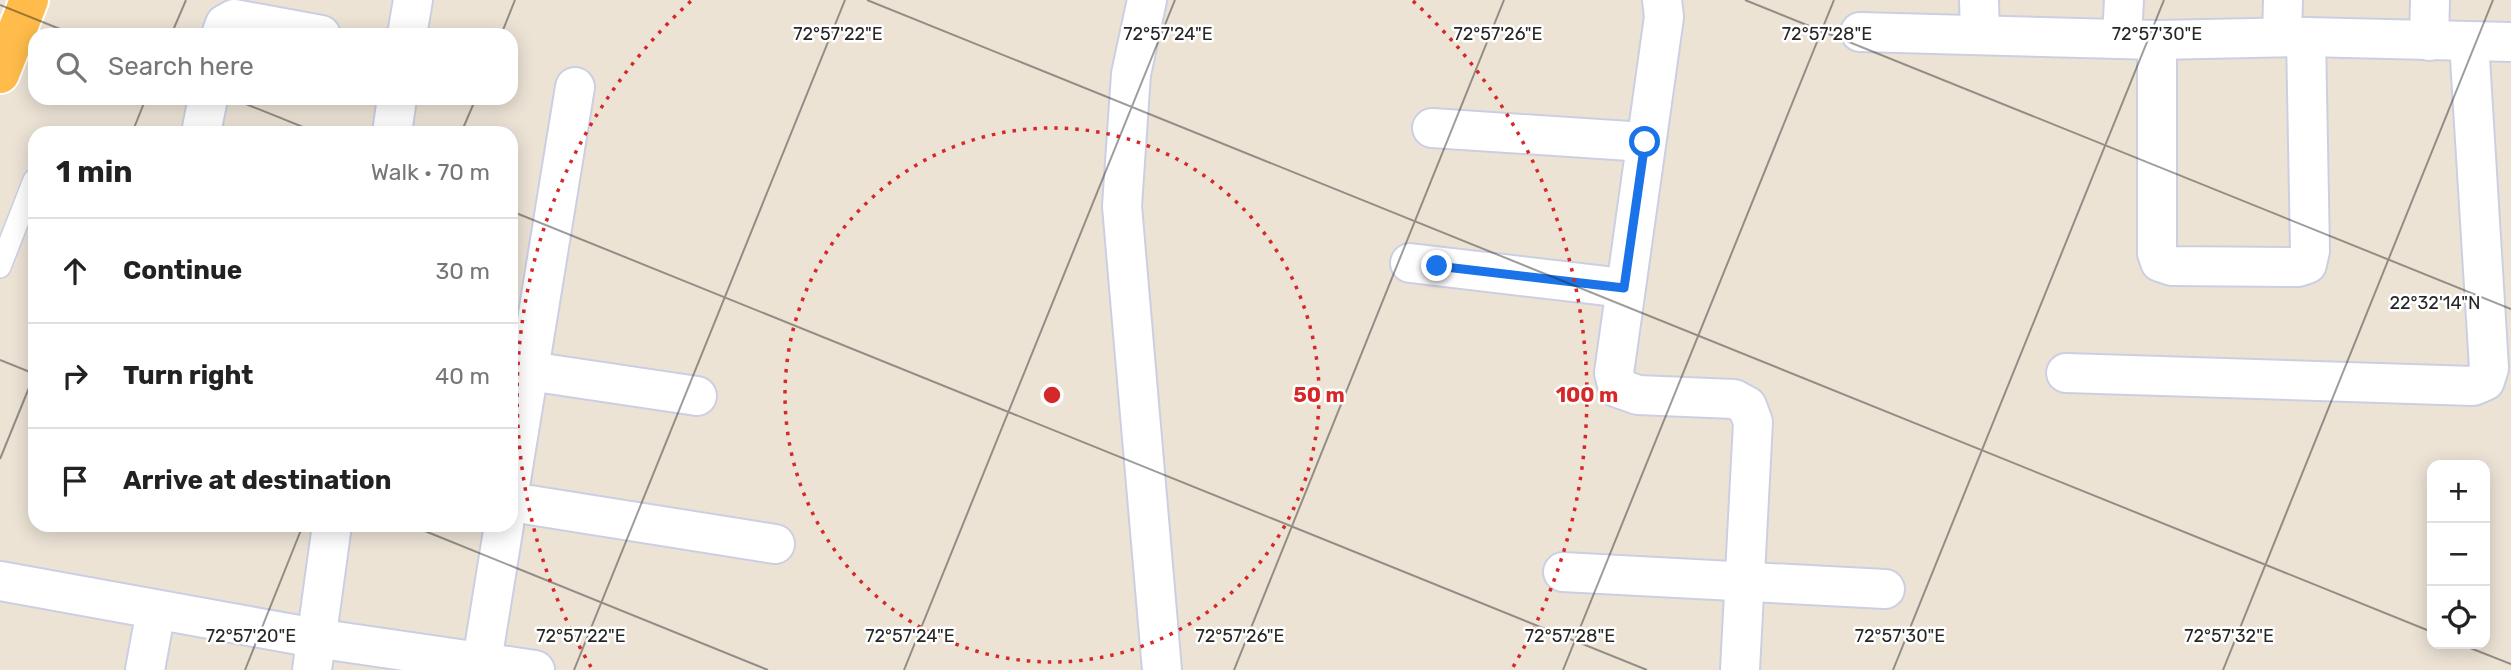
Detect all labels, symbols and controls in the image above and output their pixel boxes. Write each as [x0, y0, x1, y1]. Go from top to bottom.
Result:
text: 72°57'22"E [793, 23, 883, 45]
text: 72°57'24"E [1123, 23, 1213, 45]
text: 72°57'26"E [1453, 23, 1543, 45]
text: 72°57'28"E [1782, 23, 1872, 45]
text: 72°57'30"E [2112, 23, 2202, 45]
search box [28, 28, 518, 105]
icon: search [52, 48, 90, 86]
text: Search here [108, 51, 254, 82]
route start [1629, 126, 1660, 157]
text: 1 min [56, 154, 133, 190]
text: Walk · 70 m [371, 158, 490, 186]
route end [1421, 250, 1452, 281]
icon: ahead [56, 252, 94, 290]
text: Continue [123, 255, 242, 286]
text: 30 m [435, 257, 490, 285]
text: 22°32'14"N [2389, 292, 2481, 314]
icon: right [56, 357, 94, 395]
text: Turn right [123, 360, 253, 391]
text: 40 m [435, 362, 490, 390]
text: 50 m [1293, 382, 1345, 407]
text: 100 m [1556, 382, 1618, 407]
centre of rings [1040, 383, 1064, 407]
map controls [2427, 460, 2490, 649]
button: + [2427, 460, 2490, 523]
icon: arrive [56, 462, 94, 500]
text: Arrive at destination [123, 465, 391, 496]
button: − [2427, 523, 2490, 586]
button: locate [2427, 586, 2490, 649]
text: 72°57'20"E [206, 625, 296, 647]
text: 72°57'22"E [536, 625, 626, 647]
text: 72°57'24"E [865, 625, 955, 647]
text: 72°57'26"E [1195, 625, 1285, 647]
text: 72°57'28"E [1525, 625, 1615, 647]
text: 72°57'30"E [1855, 625, 1945, 647]
text: 72°57'32"E [2184, 625, 2274, 647]

